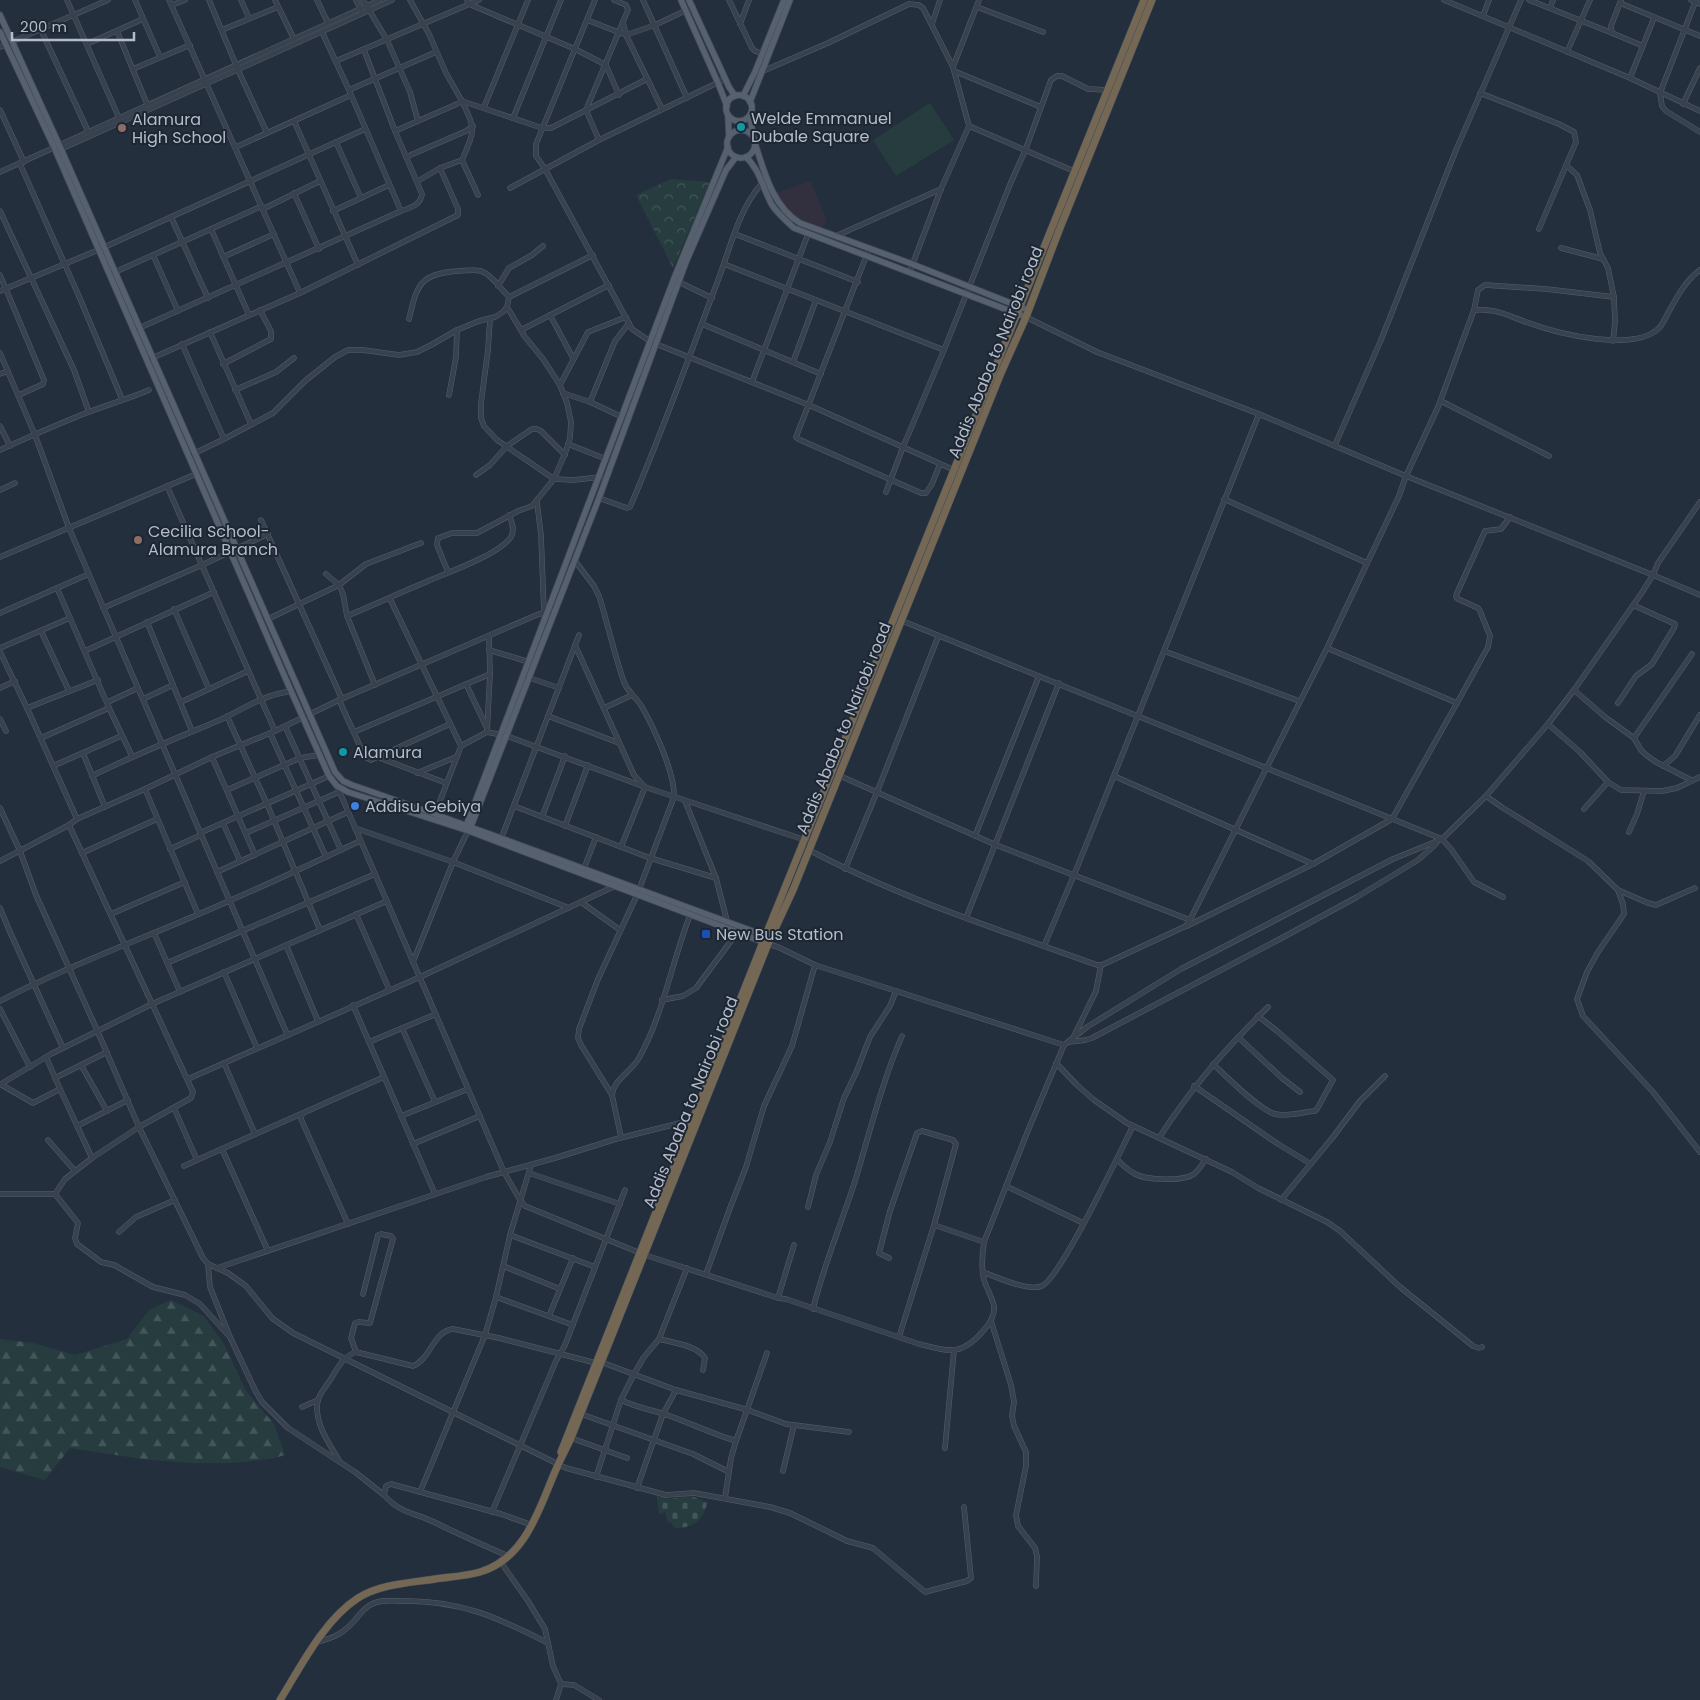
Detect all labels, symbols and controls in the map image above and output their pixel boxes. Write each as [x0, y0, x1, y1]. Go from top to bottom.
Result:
scale bar [12, 10, 135, 42]
text: 200 m [20, 16, 67, 37]
place label: Welde Emmanuel Dubale Square [751, 107, 892, 148]
place label: Alamura High School [132, 108, 226, 149]
marker: Welde Emmanuel Dubale Square [735, 121, 747, 133]
marker: Alamura High School [116, 122, 128, 134]
street label: Addis Ababa to Nairobi road [942, 243, 1049, 462]
place label: Cecilia School- Alamura Branch [148, 520, 278, 561]
marker: Cecilia School- Alamura Branch [132, 534, 144, 546]
street label: Addis Ababa to Nairobi road [790, 619, 897, 838]
place label: Alamura [353, 741, 422, 764]
marker: Alamura [337, 746, 349, 758]
place label: Addisu Gebiya [365, 795, 481, 818]
marker: Addisu Gebiya [349, 800, 361, 812]
place label: New Bus Station [716, 923, 844, 946]
marker: New Bus Station [700, 928, 712, 940]
street label: Addis Ababa to Nairobi road [637, 993, 744, 1212]

